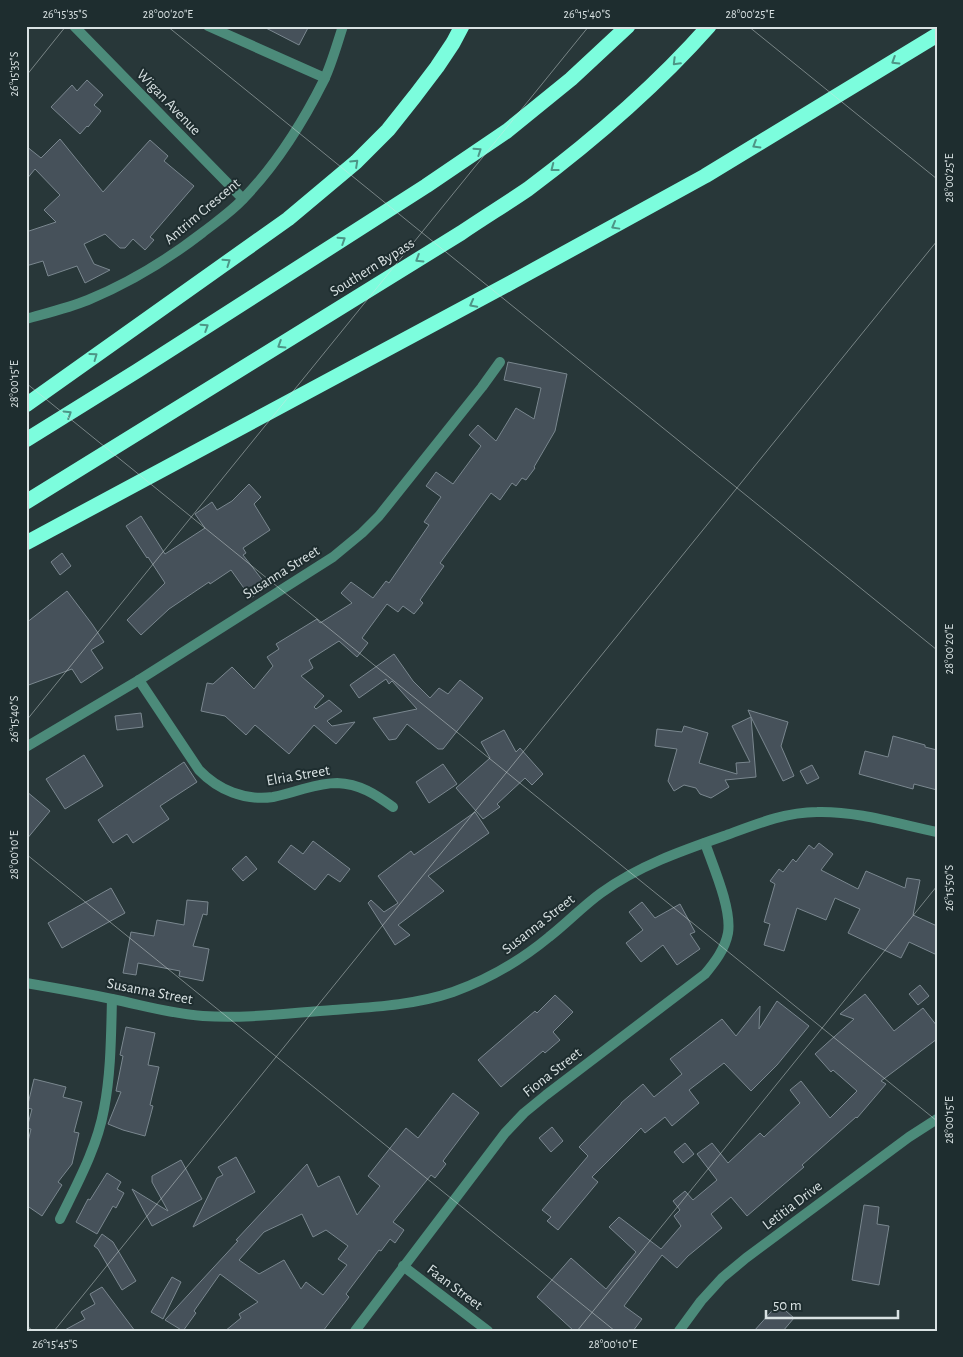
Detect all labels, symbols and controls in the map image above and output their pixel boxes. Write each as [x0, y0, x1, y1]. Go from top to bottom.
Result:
text: 26°15'35"S [43, 8, 88, 20]
text: 28°00'20"E [143, 8, 193, 20]
text: 26°15'40"S [564, 8, 611, 20]
text: 28°00'25"E [726, 8, 775, 20]
text: 26°15'35"S [8, 51, 20, 96]
one-way arrow [892, 54, 901, 64]
one-way arrow [673, 56, 682, 65]
street label: Wigan Avenue [134, 67, 204, 138]
one-way arrow [753, 139, 762, 149]
one-way arrow [472, 148, 482, 157]
text: 28°00'25"E [943, 153, 955, 202]
one-way arrow [349, 160, 358, 169]
one-way arrow [551, 163, 560, 171]
street label: Antrim Crescent [161, 175, 243, 247]
one-way arrow [612, 220, 621, 230]
street label: Southern Bypass [327, 235, 417, 299]
one-way arrow [336, 237, 346, 246]
one-way arrow [415, 253, 424, 262]
one-way arrow [221, 259, 230, 268]
one-way arrow [469, 297, 478, 307]
one-way arrow [200, 324, 209, 334]
one-way arrow [277, 338, 286, 348]
one-way arrow [88, 354, 97, 362]
text: 28°00'15"E [8, 360, 20, 408]
one-way arrow [62, 410, 71, 420]
street label: Susanna Street [240, 543, 322, 602]
text: 28°00'20"E [943, 624, 955, 674]
text: 26°15'40"S [8, 695, 20, 742]
street label: Elria Street [265, 763, 331, 788]
text: 28°00'10"E [8, 830, 20, 879]
text: 26°15'50"S [943, 865, 955, 911]
street label: Susanna Street [499, 892, 577, 957]
street label: Susanna Street [106, 976, 194, 1007]
street label: Fiona Street [520, 1045, 585, 1100]
text: 28°00'15"E [943, 1096, 955, 1144]
street label: Letitia Drive [760, 1178, 825, 1233]
street label: Faan Street [424, 1262, 485, 1313]
scale bar [766, 1287, 898, 1319]
text: 50 m [773, 1298, 802, 1313]
text: 26°15'45"S [32, 1338, 78, 1350]
text: 28°00'10"E [589, 1338, 638, 1350]

